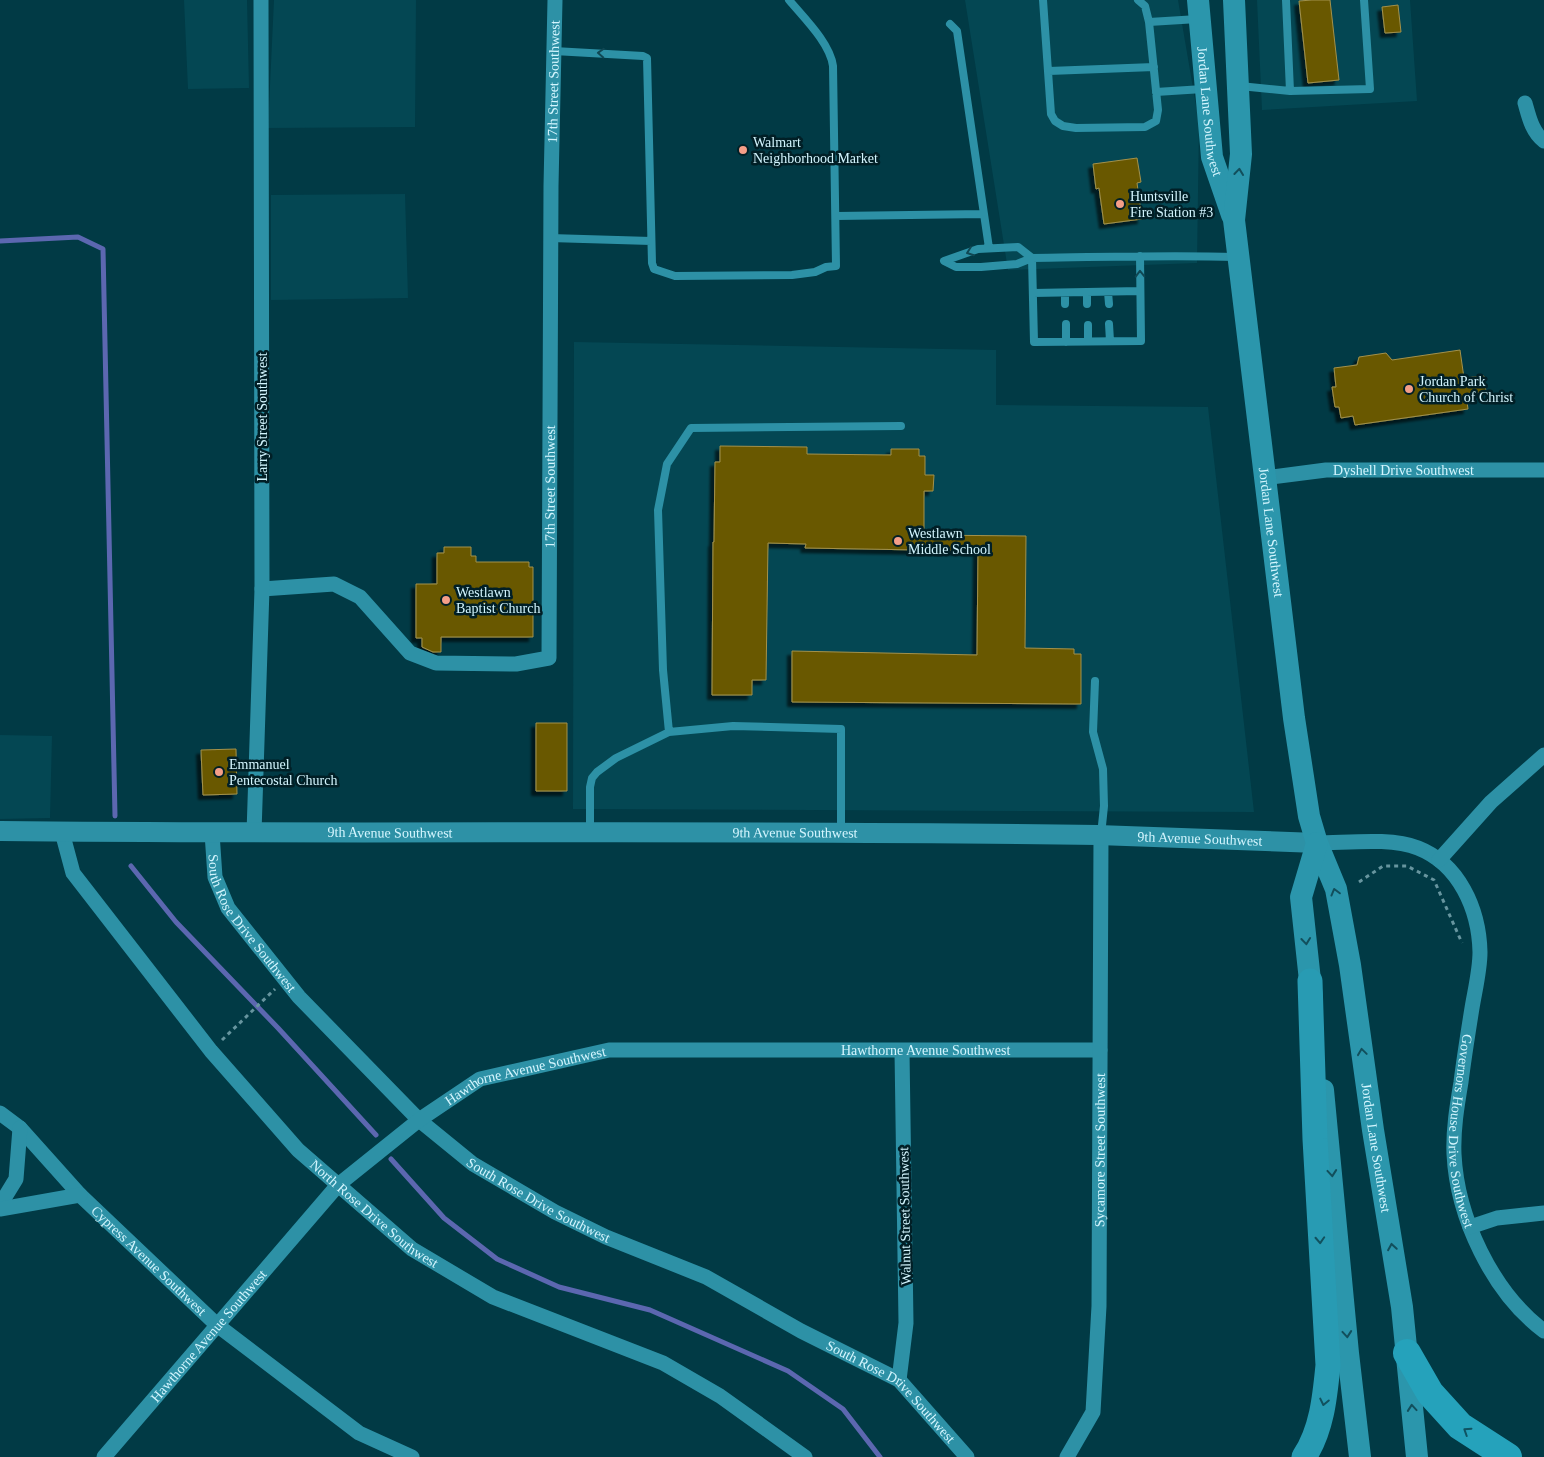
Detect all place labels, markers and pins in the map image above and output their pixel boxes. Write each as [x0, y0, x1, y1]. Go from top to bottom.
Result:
place label: Walmart Neighborhood Market [753, 135, 878, 166]
marker: Walmart Neighborhood Market [737, 144, 749, 156]
place label: Huntsville Fire Station #3 [1130, 189, 1213, 220]
marker: Huntsville Fire Station #3 [1114, 198, 1126, 210]
place label: Jordan Park Church of Christ [1419, 374, 1513, 405]
marker: Jordan Park Church of Christ [1403, 383, 1415, 395]
place label: Westlawn Middle School [908, 526, 991, 557]
marker: Westlawn Middle School [892, 535, 904, 547]
place label: Westlawn Baptist Church [456, 585, 540, 616]
marker: Westlawn Baptist Church [440, 594, 452, 606]
place label: Emmanuel Pentecostal Church [229, 757, 337, 788]
marker: Emmanuel Pentecostal Church [213, 766, 225, 778]

